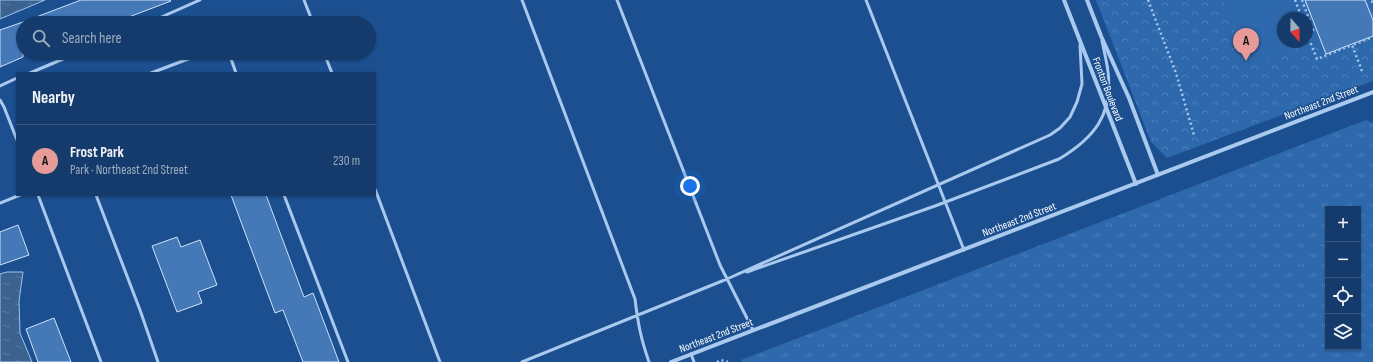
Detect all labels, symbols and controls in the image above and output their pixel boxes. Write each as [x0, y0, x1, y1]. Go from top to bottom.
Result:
north arrow [1277, 12, 1313, 48]
search box [16, 16, 376, 60]
icon: search [30, 27, 52, 49]
pin: A [1233, 28, 1259, 61]
text: Search here [62, 29, 122, 48]
street label: Fronton Boulevard [1089, 56, 1126, 123]
street label: Northeast 2nd Street [1282, 82, 1361, 123]
text: Nearby [32, 88, 75, 108]
text: Frost Park [70, 143, 124, 162]
text: A [42, 153, 48, 169]
text: 230 m [333, 153, 360, 169]
text: Park · Northeast 2nd Street [70, 162, 188, 178]
your location [680, 176, 700, 196]
street label: Northeast 2nd Street [980, 199, 1059, 240]
map controls [1325, 206, 1361, 350]
button: + [1325, 206, 1361, 242]
button: − [1325, 242, 1361, 278]
button: locate [1325, 278, 1361, 314]
button: layers [1325, 314, 1361, 350]
street label: Northeast 2nd Street [677, 315, 756, 356]

